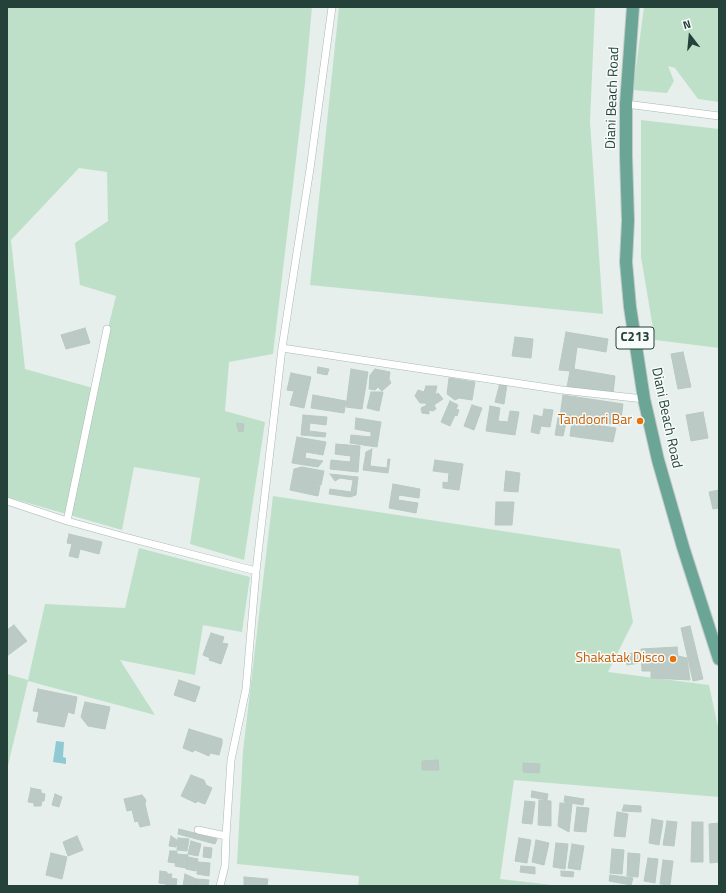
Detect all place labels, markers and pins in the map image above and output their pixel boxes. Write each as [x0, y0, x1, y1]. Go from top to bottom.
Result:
place label: Tandoori Bar [558, 413, 632, 429]
marker: Tandoori Bar [635, 416, 645, 426]
place label: Shakatak Disco [575, 651, 665, 667]
marker: Shakatak Disco [668, 654, 678, 664]

